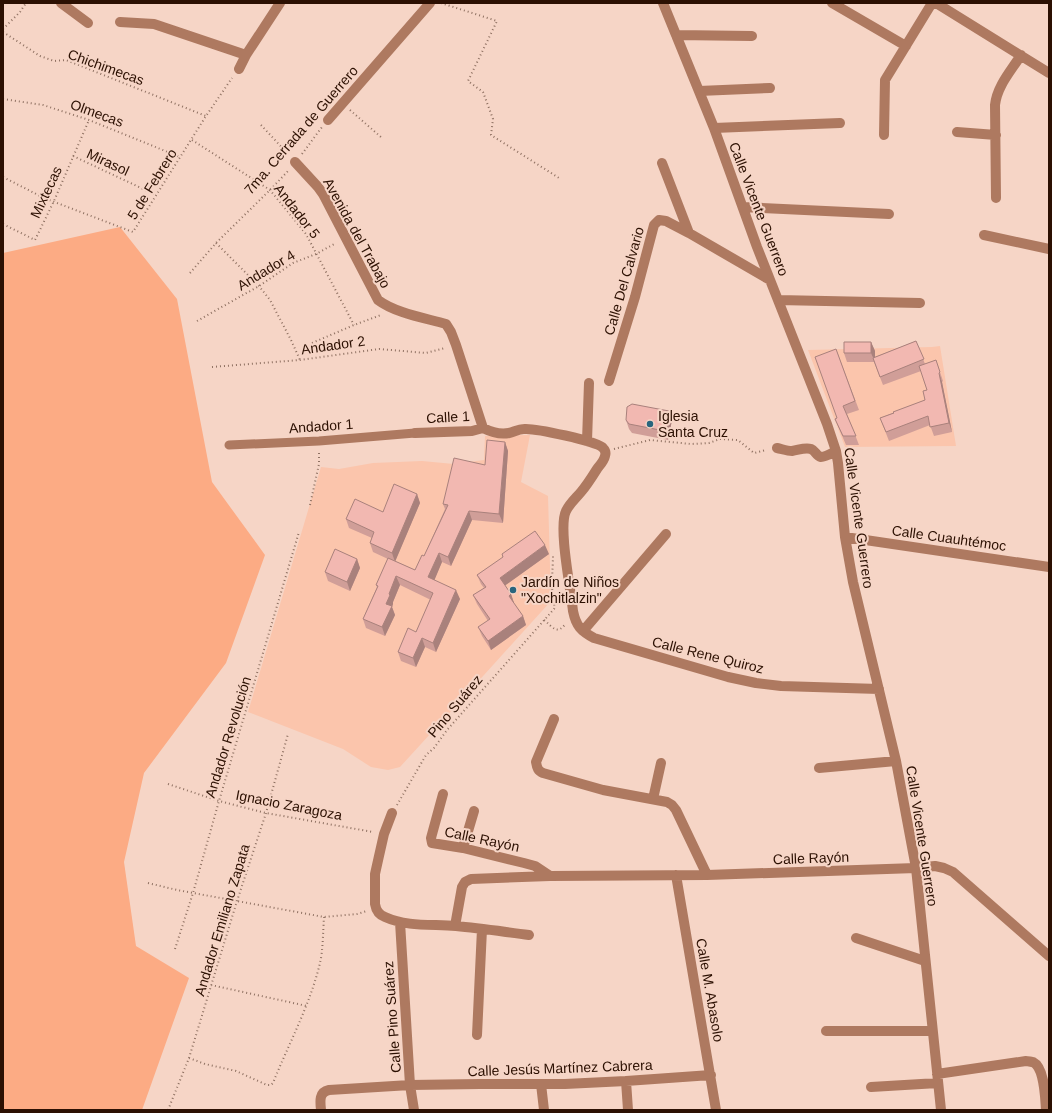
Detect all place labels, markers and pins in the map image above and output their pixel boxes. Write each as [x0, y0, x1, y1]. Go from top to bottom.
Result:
place label: Iglesia Santa Cruz [658, 408, 728, 440]
marker: Iglesia Santa Cruz [645, 419, 655, 429]
place label: Jardín de Niños "Xochitlalzin" [521, 574, 619, 606]
marker: Jardín de Niños "Xochitlalzin" [508, 585, 518, 595]

